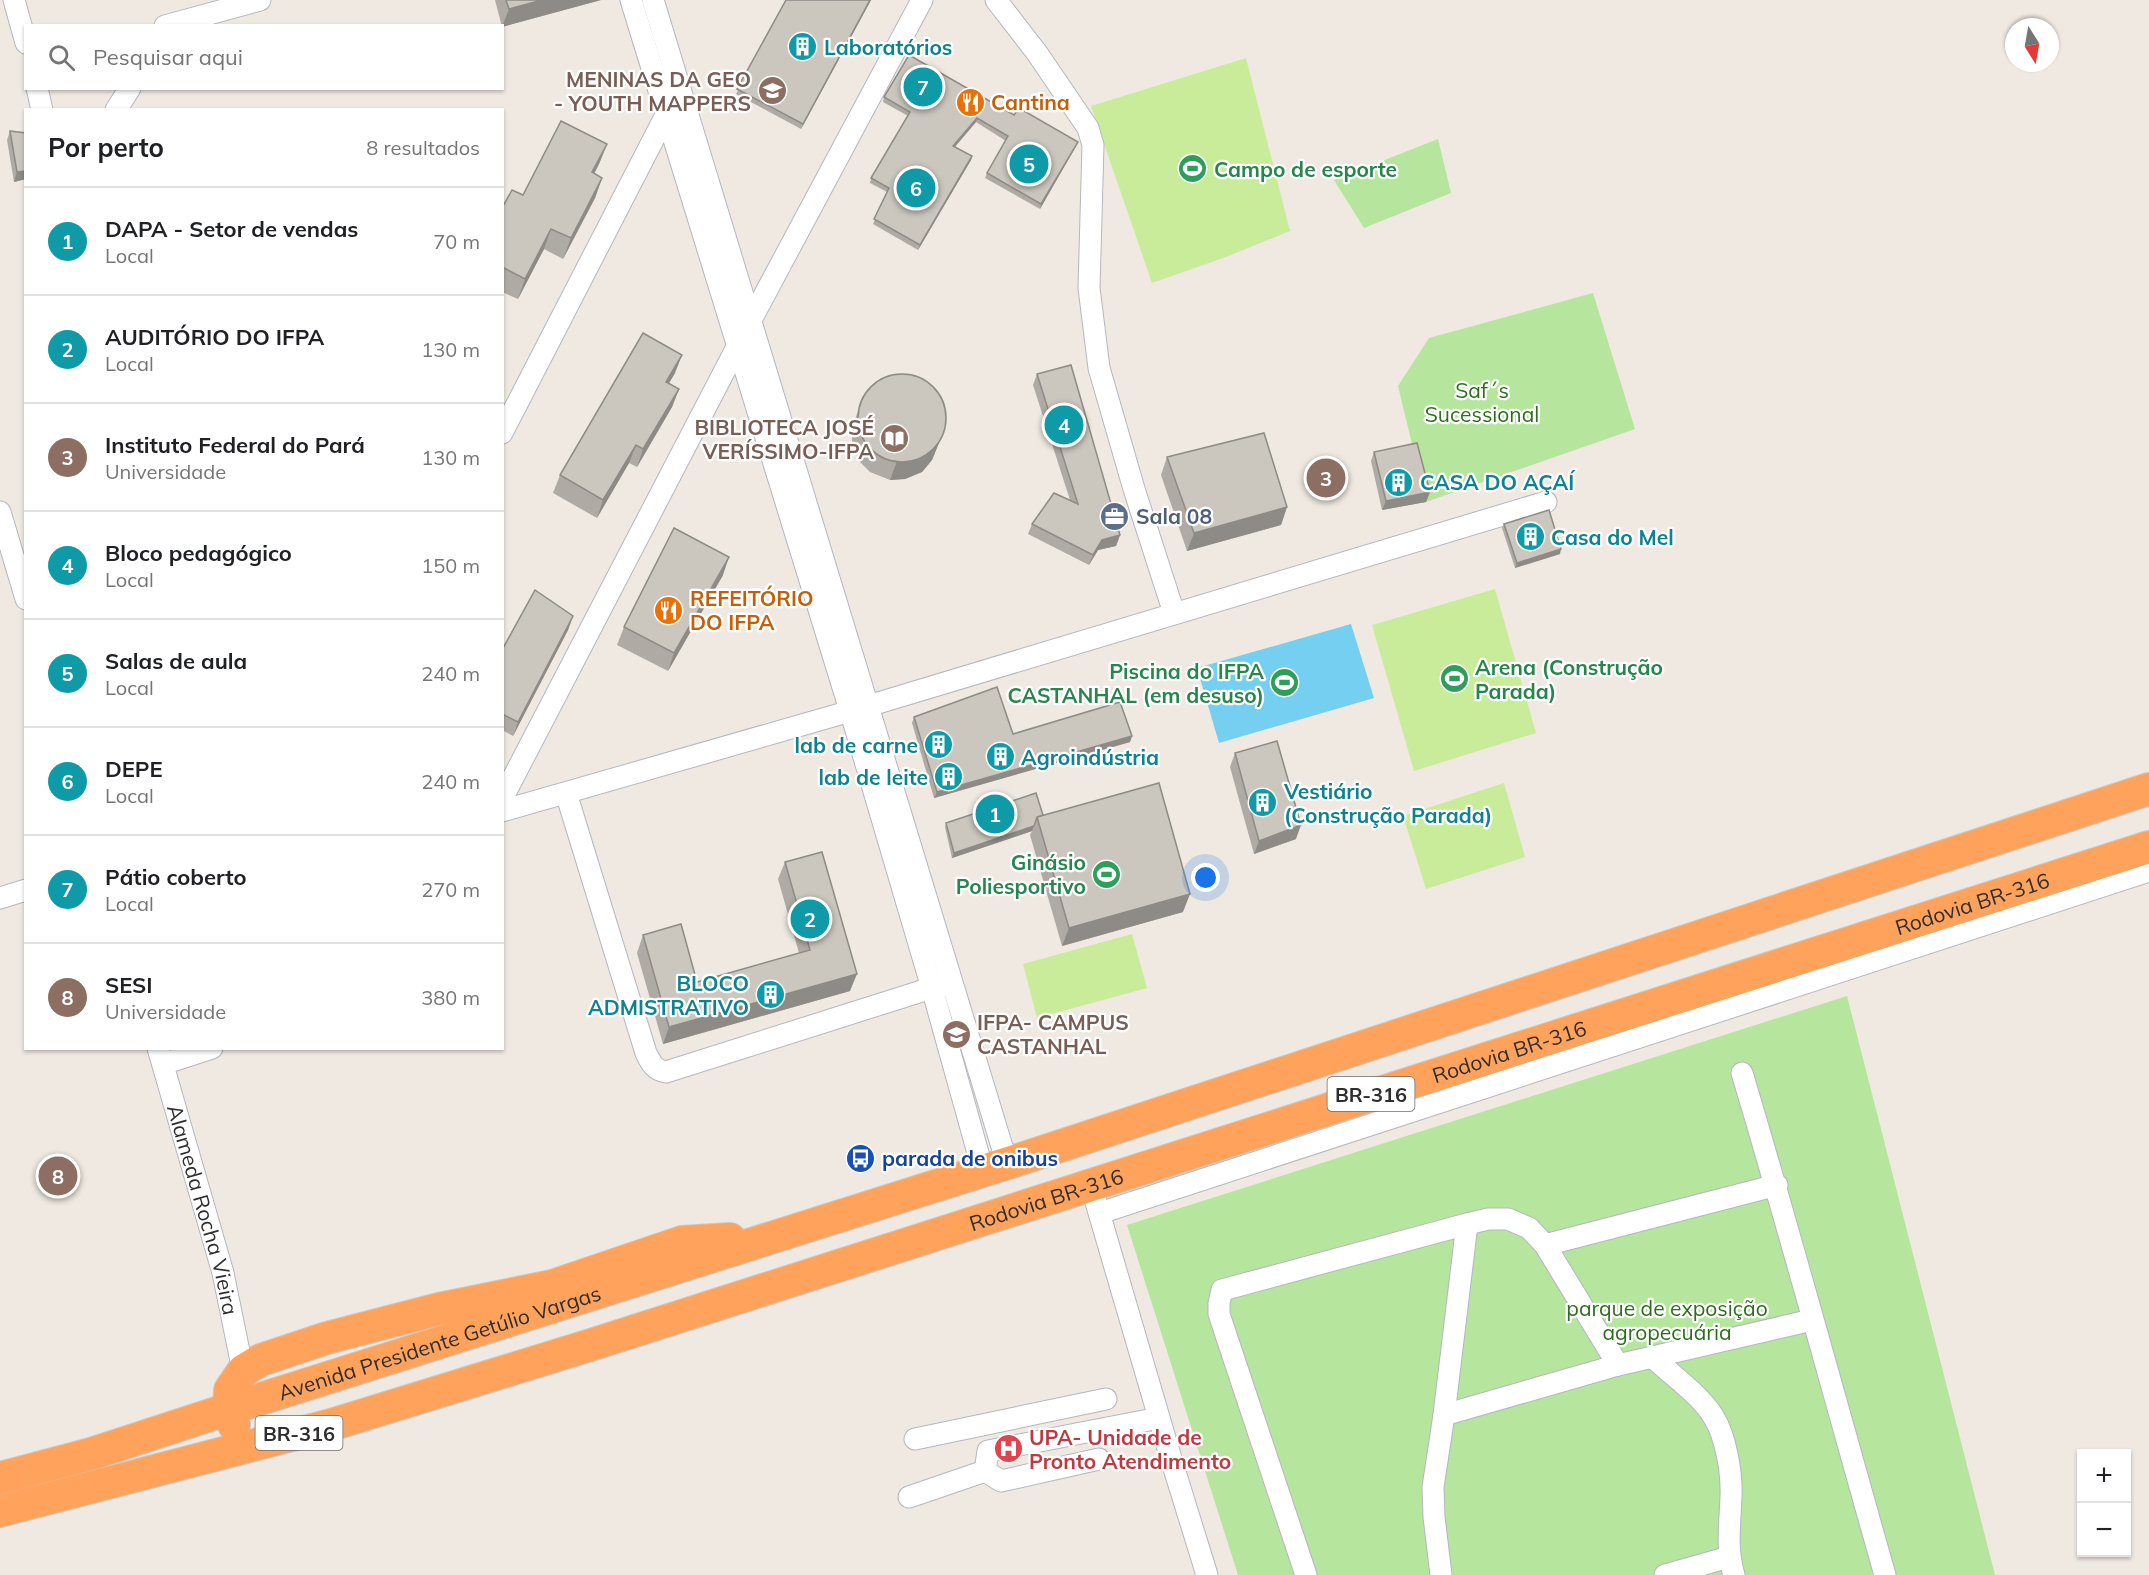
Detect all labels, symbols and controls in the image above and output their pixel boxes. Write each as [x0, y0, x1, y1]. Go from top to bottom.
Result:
north arrow [2005, 18, 2059, 72]
search box [24, 24, 504, 90]
building icon: Laboratórios [787, 31, 819, 63]
place label: Laboratórios [824, 34, 952, 60]
icon: search [45, 41, 78, 74]
text: Pesquisar aqui [93, 43, 243, 71]
pin: 7 [904, 64, 942, 110]
place label: MENINAS DA GEO - YOUTH MAPPERS [554, 66, 751, 116]
school or university icon: MENINAS DA GEO - YOUTH MAPPERS [756, 75, 788, 107]
restaurant icon: Cantina [954, 86, 986, 118]
place label: Cantina [991, 89, 1070, 115]
text: Por perto [48, 131, 164, 164]
text: 8 resultados [366, 135, 480, 160]
pin: 5 [1010, 142, 1048, 186]
sports icon: Campo de esporte [1177, 153, 1209, 185]
place label: Campo de esporte [1214, 156, 1397, 182]
pin: 6 [896, 166, 936, 210]
text: DAPA - Setor de vendas [105, 215, 358, 243]
text: 1 [62, 229, 74, 254]
text: 70 m [433, 229, 480, 254]
text: Local [105, 243, 154, 268]
text: AUDITÓRIO DO IFPA [105, 323, 324, 351]
text: 2 [62, 337, 74, 362]
text: 130 m [421, 337, 480, 362]
text: Local [105, 351, 154, 376]
park label: Saf´s Sucessional [1425, 377, 1539, 427]
pin: 4 [1044, 402, 1084, 448]
place label: BIBLIOTECA JOSÉ VERÍSSIMO-IFPA [694, 414, 874, 464]
library icon: BIBLIOTECA JOSÉ VERÍSSIMO-IFPA [879, 423, 911, 455]
text: Instituto Federal do Pará [105, 431, 365, 459]
text: 3 [62, 445, 74, 470]
text: 130 m [421, 445, 480, 470]
pin: 3 [1306, 456, 1346, 500]
text: Universidade [105, 459, 226, 484]
building icon: CASA DO AÇAÍ [1383, 466, 1415, 498]
place label: CASA DO AÇAÍ [1420, 469, 1576, 495]
office icon: Sala 08 [1099, 500, 1131, 532]
place label: Sala 08 [1136, 503, 1212, 529]
building icon: Casa do Mel [1514, 521, 1546, 553]
place label: Casa do Mel [1551, 524, 1674, 550]
text: Bloco pedagógico [105, 539, 292, 567]
text: 4 [62, 553, 74, 578]
text: 150 m [421, 553, 480, 578]
text: Local [105, 567, 154, 592]
place label: REFEITÓRIO DO IFPA [690, 585, 814, 635]
restaurant icon: REFEITÓRIO DO IFPA [653, 594, 685, 626]
text: Salas de aula [105, 647, 247, 675]
place label: Arena (Construção Parada) [1475, 654, 1663, 704]
place label: Piscina do IFPA CASTANHAL (em desuso) [1007, 658, 1264, 708]
text: 5 [62, 661, 74, 686]
text: 240 m [421, 661, 480, 686]
sports icon: Arena (Construção Parada) [1438, 663, 1470, 695]
sports icon: Piscina do IFPA CASTANHAL (em desuso) [1269, 667, 1301, 699]
text: Local [105, 675, 154, 700]
building icon: lab de carne [923, 729, 955, 761]
place label: lab de carne [794, 732, 918, 758]
building icon: Agroindústria [984, 741, 1016, 773]
place label: Agroindústria [1021, 744, 1159, 770]
text: DEPE [105, 755, 163, 783]
building icon: lab de leite [933, 761, 965, 793]
place label: lab de leite [819, 764, 928, 790]
text: 6 [62, 769, 74, 794]
text: 240 m [421, 769, 480, 794]
place label: Vestiário (Construção Parada) [1283, 778, 1492, 828]
text: Local [105, 783, 154, 808]
building icon: Vestiário (Construção Parada) [1247, 787, 1279, 819]
pin: 1 [976, 792, 1014, 836]
place label: Ginásio Poliesportivo [956, 849, 1086, 899]
sports icon: Ginásio Poliesportivo [1091, 858, 1123, 890]
text: Pátio coberto [105, 863, 247, 891]
your location [1191, 863, 1220, 892]
street label: Rodovia BR-316 [1892, 867, 2052, 940]
text: 7 [62, 877, 74, 902]
text: 270 m [421, 877, 480, 902]
text: Local [105, 891, 154, 916]
pin: 2 [790, 896, 830, 942]
place label: BLOCO ADMISTRATIVO [588, 970, 749, 1020]
text: SESI [105, 971, 153, 999]
building icon: BLOCO ADMISTRATIVO [754, 979, 786, 1011]
text: 8 [62, 985, 74, 1010]
text: 380 m [421, 985, 480, 1010]
text: Universidade [105, 999, 226, 1024]
place label: IFPA- CAMPUS CASTANHAL [977, 1009, 1129, 1059]
street label: Rodovia BR-316 [1429, 1015, 1590, 1088]
school or university icon: IFPA- CAMPUS CASTANHAL [940, 1018, 972, 1050]
road number: BR-316 [1328, 1077, 1414, 1111]
street label: Alameda Rocha Vieira [162, 1102, 244, 1317]
bus stop icon: parada de onibus [845, 1142, 877, 1174]
place label: parada de onibus [882, 1145, 1058, 1171]
pin: 8 [38, 1154, 78, 1198]
street label: Rodovia BR-316 [966, 1163, 1127, 1236]
street label: Avenida Presidente Getúlio Vargas [275, 1279, 604, 1406]
park label: parque de exposição agropecuária [1566, 1295, 1768, 1345]
road number: BR-316 [256, 1416, 342, 1450]
place label: UPA- Unidade de Pronto Atendimento [1029, 1424, 1231, 1474]
hospital icon: UPA- Unidade de Pronto Atendimento [992, 1433, 1024, 1465]
map controls [2077, 1449, 2131, 1557]
button: + [2077, 1449, 2131, 1503]
button: − [2077, 1503, 2131, 1557]

